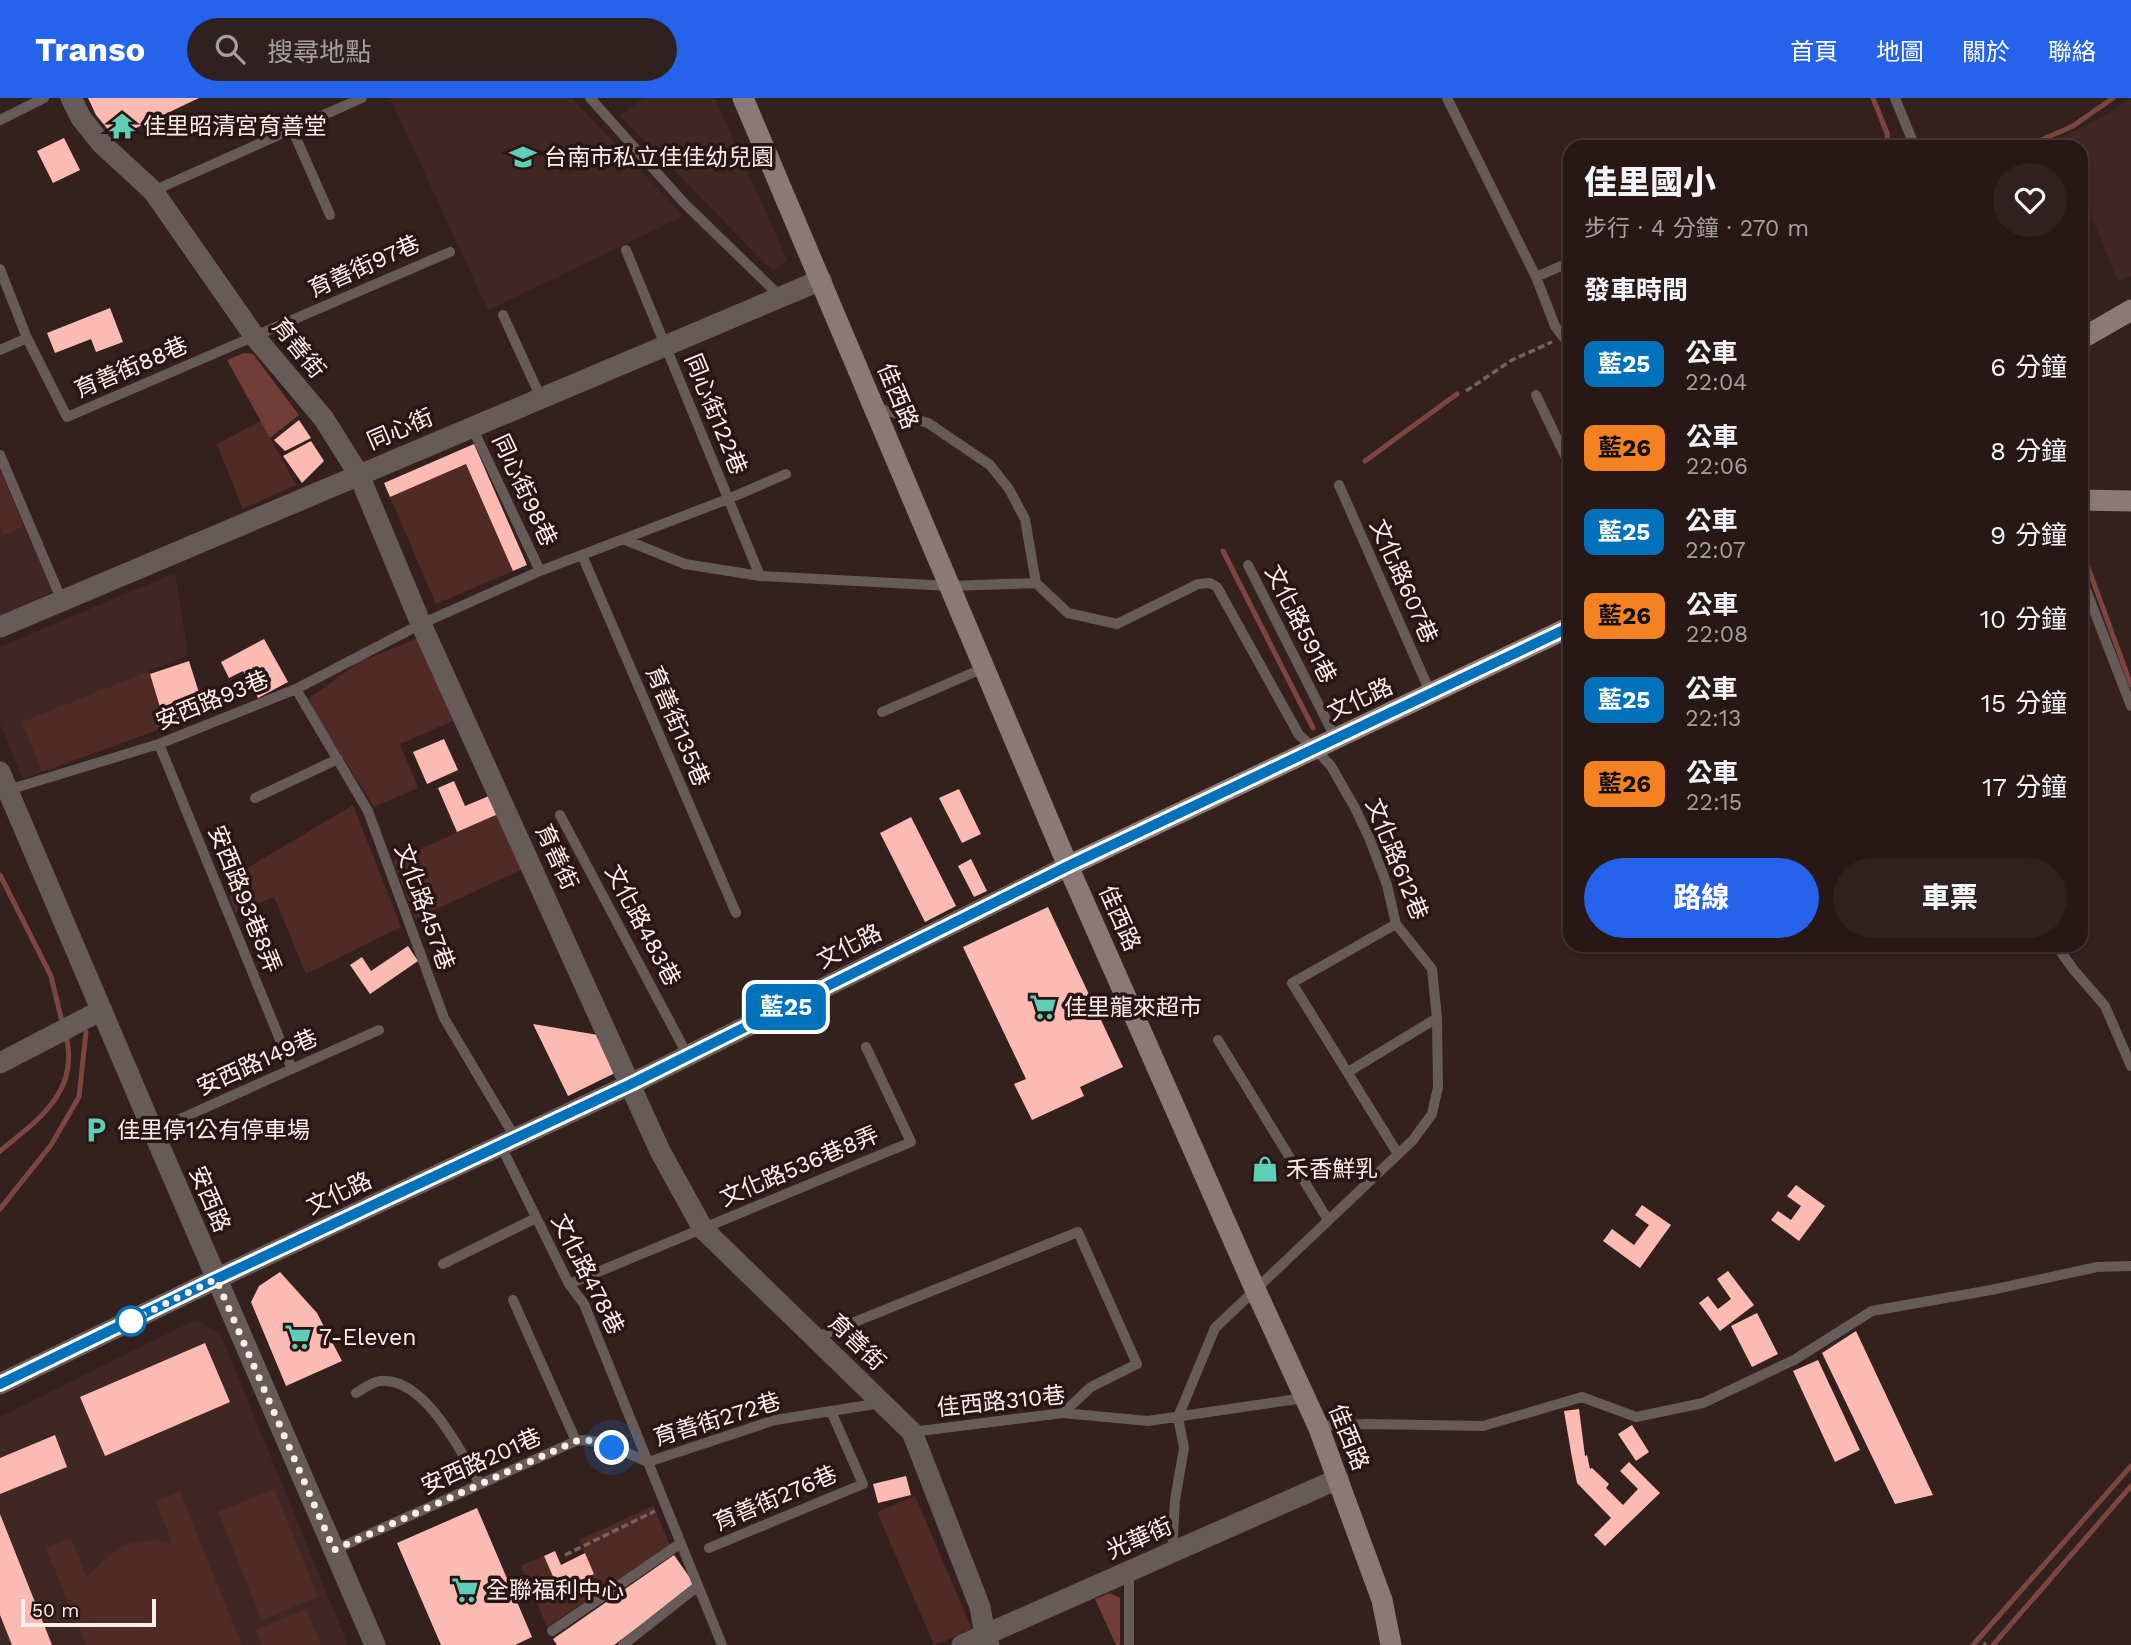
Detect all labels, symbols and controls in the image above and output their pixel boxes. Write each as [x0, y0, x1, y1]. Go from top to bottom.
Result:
search box [187, 18, 677, 81]
text: Transo [35, 30, 145, 69]
icon: search [211, 30, 249, 68]
text: 搜尋地點 [267, 37, 371, 67]
text: 首頁 [1790, 38, 1838, 66]
text: 地圖 [1876, 38, 1924, 66]
text: 關於 [1962, 38, 2010, 66]
text: 聯絡 [2048, 38, 2096, 66]
temple icon: 佳里昭清宮育善堂 [107, 111, 137, 141]
place label: 佳里昭清宮育善堂 [143, 113, 327, 140]
school or university icon: 台南市私立佳佳幼兒園 [508, 142, 538, 172]
place label: 台南市私立佳佳幼兒園 [544, 144, 774, 171]
text: 佳里國小 [1584, 163, 1716, 202]
button: heart [1993, 163, 2067, 237]
text: 步行 · 4 分鐘 · 270 m [1584, 215, 1809, 242]
street label: 育善街97巷 [305, 230, 424, 303]
text: 發車時間 [1584, 275, 1688, 305]
street label: 育善街 [266, 313, 331, 384]
street label: 育善街88巷 [71, 332, 192, 403]
text: 公車 [1685, 338, 1737, 368]
street label: 同心街122巷 [679, 350, 752, 478]
text: 藍25 [1598, 350, 1650, 378]
text: 6 分鐘 [1990, 352, 2067, 382]
street label: 佳西路 [872, 359, 923, 433]
text: 22:04 [1685, 369, 1747, 396]
street label: 同心街 [363, 404, 437, 455]
text: 公車 [1686, 422, 1738, 452]
street label: 同心街98巷 [487, 430, 562, 550]
text: 藍26 [1598, 434, 1651, 462]
text: 8 分鐘 [1990, 436, 2067, 466]
text: 22:06 [1686, 453, 1748, 480]
text: 公車 [1685, 506, 1737, 536]
street label: 文化路607巷 [1364, 515, 1443, 647]
text: 藍25 [1598, 518, 1650, 546]
text: 9 分鐘 [1990, 520, 2067, 550]
text: 22:07 [1685, 537, 1746, 564]
street label: 文化路591巷 [1259, 561, 1342, 688]
text: 公車 [1686, 590, 1738, 620]
text: 藍26 [1598, 602, 1651, 630]
text: 10 分鐘 [1980, 604, 2067, 634]
text: 22:08 [1686, 621, 1748, 648]
street label: 育善街135巷 [640, 662, 715, 790]
street label: 安西路93巷 [152, 666, 272, 735]
street label: 文化路 [1323, 673, 1397, 726]
text: 公車 [1685, 674, 1737, 704]
text: 藍25 [1598, 686, 1650, 714]
text: 15 分鐘 [1981, 688, 2067, 718]
text: 22:13 [1685, 705, 1741, 732]
text: 公車 [1686, 758, 1738, 788]
text: 藍26 [1598, 770, 1651, 798]
text: 17 分鐘 [1982, 772, 2067, 802]
text: 22:15 [1686, 789, 1742, 816]
street label: 文化路612巷 [1360, 795, 1433, 924]
street label: 育善街 [530, 820, 583, 894]
street label: 安西路93巷8弄 [203, 822, 286, 977]
street label: 文化路457巷 [389, 840, 460, 974]
button: 路線 [1584, 858, 1819, 938]
button: 車票 [1833, 858, 2067, 938]
street label: 文化路483巷 [599, 860, 686, 990]
street label: 佳西路 [1093, 881, 1146, 955]
street label: 文化路 [812, 919, 886, 974]
line badge: 藍25 [746, 984, 826, 1030]
supermarket icon: 佳里龍來超市 [1028, 992, 1058, 1022]
text: 藍25 [760, 993, 812, 1021]
place label: 佳里龍來超市 [1064, 994, 1202, 1021]
street label: 安西路149巷 [193, 1024, 322, 1101]
parking icon: 佳里停1公有停車場 [81, 1115, 111, 1145]
place label: 佳里停1公有停車場 [117, 1117, 310, 1144]
street label: 文化路536巷8弄 [716, 1121, 883, 1212]
shop icon: 禾香鮮乳 [1250, 1154, 1280, 1184]
place label: 禾香鮮乳 [1286, 1156, 1378, 1183]
street label: 安西路 [184, 1162, 235, 1236]
street label: 文化路 [302, 1167, 376, 1220]
street label: 文化路478巷 [546, 1210, 629, 1339]
unlabelled marker [116, 1306, 146, 1336]
street label: 育善街 [822, 1309, 891, 1376]
supermarket icon: 7-Eleven [283, 1322, 313, 1352]
place label: 7-Eleven [319, 1324, 417, 1351]
street label: 佳西路310巷 [936, 1381, 1066, 1422]
street label: 育善街272巷 [650, 1387, 784, 1452]
street label: 佳西路 [1323, 1400, 1374, 1474]
street label: 安西路201巷 [417, 1423, 545, 1500]
your location [594, 1430, 629, 1465]
street label: 育善街276巷 [709, 1460, 841, 1537]
street label: 光華街 [1102, 1512, 1176, 1565]
supermarket icon: 全聯福利中心 [450, 1575, 480, 1605]
place label: 全聯福利中心 [486, 1577, 624, 1604]
scale bar [21, 1596, 156, 1628]
text: 50 m [32, 1599, 79, 1622]

